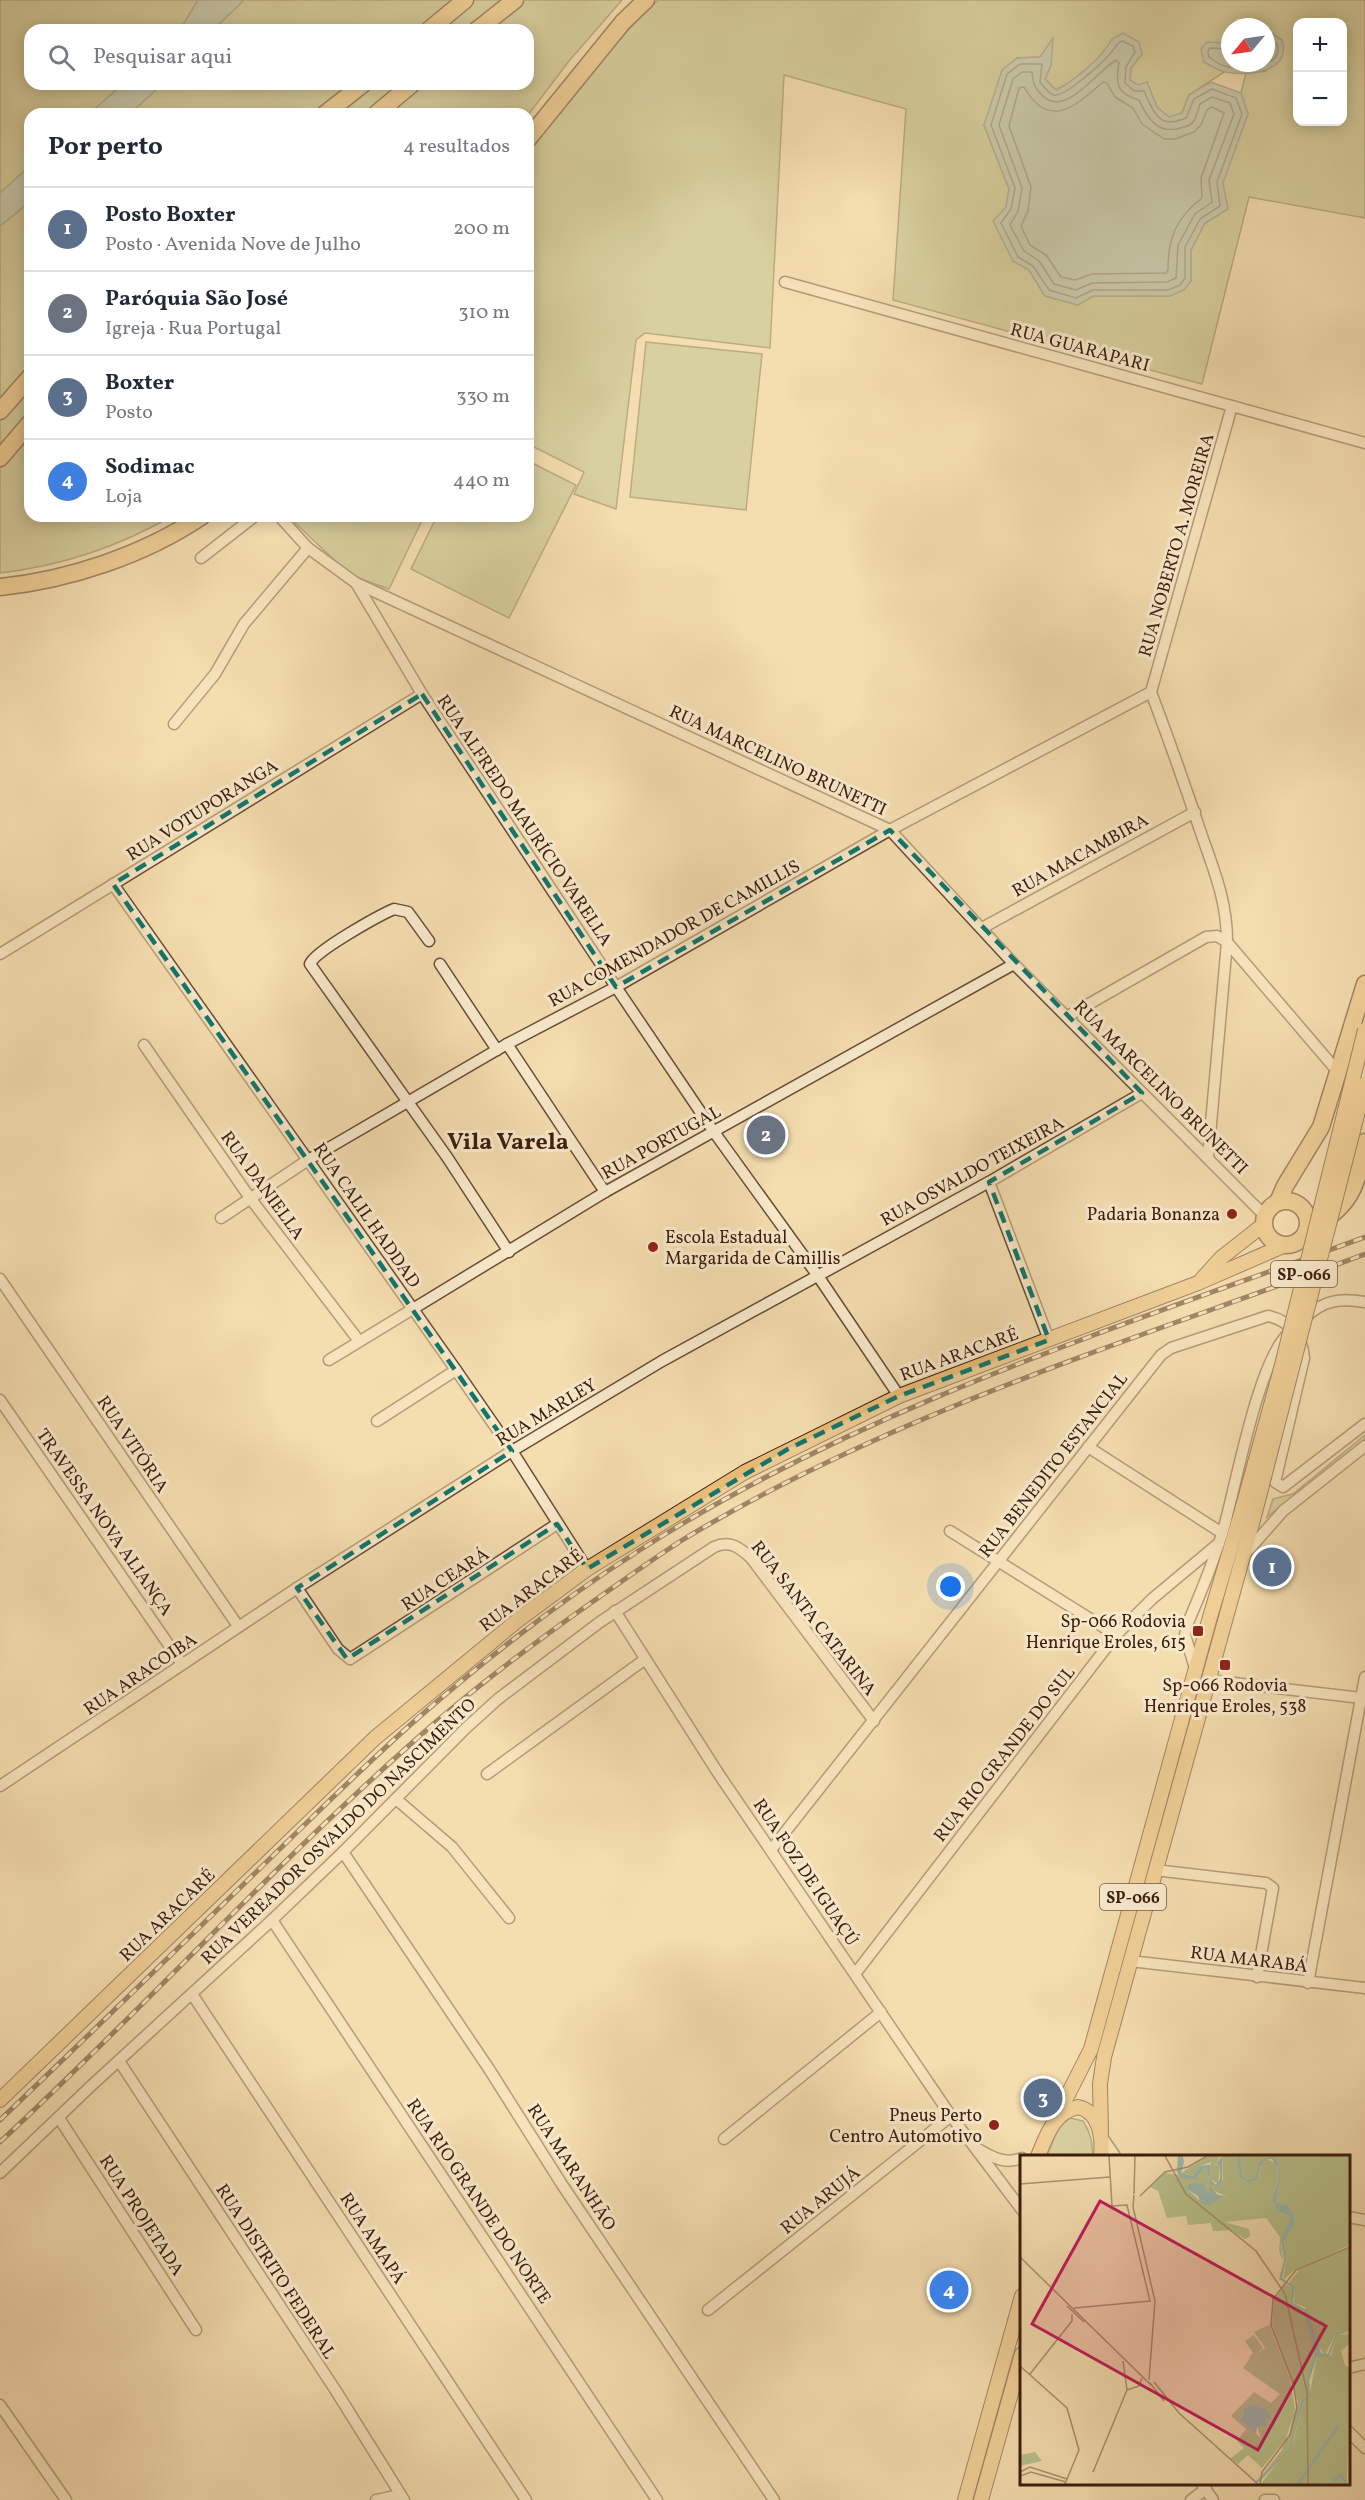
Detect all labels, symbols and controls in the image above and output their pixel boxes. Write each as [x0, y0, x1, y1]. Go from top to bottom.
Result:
north arrow [1221, 18, 1275, 72]
map controls [1293, 18, 1347, 126]
button: + [1293, 18, 1347, 72]
search box [24, 24, 534, 90]
icon: search [45, 41, 78, 74]
text: Pesquisar aqui [93, 42, 232, 73]
button: − [1293, 72, 1347, 126]
text: Por perto [48, 129, 163, 165]
text: 4 resultados [403, 133, 510, 161]
text: Posto Boxter [105, 200, 235, 231]
text: 1 [63, 215, 72, 243]
text: 200 m [453, 215, 510, 243]
text: Posto · Avenida Nove de Julho [105, 231, 361, 259]
text: Paróquia São José [105, 284, 288, 315]
text: 2 [62, 299, 73, 327]
text: 310 m [458, 299, 510, 327]
text: Igreja · Rua Portugal [105, 315, 281, 343]
street label: RUA GUARAPARI [1007, 318, 1152, 379]
text: Boxter [105, 368, 174, 399]
text: 3 [62, 383, 73, 411]
text: 330 m [456, 383, 510, 411]
text: Posto [105, 399, 153, 427]
street label: RUA NOBERTO A. MOREIRA [1133, 430, 1221, 660]
text: Sodimac [105, 452, 195, 483]
text: 4 [61, 467, 74, 495]
text: 440 m [453, 467, 510, 495]
text: Loja [105, 483, 142, 511]
street label: RUA ALFREDO MAURÍCIO VARELLA [430, 690, 618, 952]
street label: RUA MARCELINO BRUNETTI [665, 700, 890, 823]
street label: RUA VOTUPORANGA [122, 754, 284, 868]
street label: RUA MACAMBIRA [1008, 808, 1154, 904]
street label: RUA COMENDADOR DE CAMILLIS [544, 854, 805, 1014]
street label: RUA MARCELINO BRUNETTI [1067, 995, 1253, 1181]
street label: RUA PORTUGAL [598, 1100, 726, 1186]
street label: RUA OSVALDO TEIXEIRA [876, 1111, 1069, 1233]
pin: 2 [746, 1112, 786, 1158]
street label: RUA DANIELLA [214, 1126, 310, 1246]
district label: Vila Varela [447, 1126, 569, 1160]
street label: RUA CALIL HADDAD [306, 1138, 425, 1294]
place label: Padaria Bonanza [1087, 1203, 1220, 1228]
marker: Padaria Bonanza [1225, 1207, 1239, 1221]
place label: Escola Estadual Margarida de Camillis [665, 1226, 840, 1272]
marker: Escola Estadual Margarida de Camillis [646, 1240, 660, 1254]
road number: SP-066 [1271, 1261, 1337, 1287]
street label: RUA ARACARÉ [897, 1322, 1022, 1388]
street label: RUA BENEDITO ESTANCIAL [974, 1368, 1134, 1564]
street label: RUA MARLEY [492, 1373, 602, 1453]
street label: RUA VITÓRIA [90, 1391, 174, 1499]
street label: TRAVESSA NOVA ALIANÇA [30, 1424, 178, 1622]
street label: RUA SANTA CATARINA [744, 1536, 882, 1702]
street label: RUA CEARÁ [397, 1542, 495, 1618]
street label: RUA ARACARÉ [475, 1544, 589, 1639]
pin: 1 [1252, 1544, 1292, 1590]
your location [936, 1572, 965, 1601]
place label: Sp-066 Rodovia Henrique Eroles, 615 [1026, 1610, 1186, 1656]
marker: Sp-066 Rodovia Henrique Eroles, 615 [1191, 1624, 1205, 1638]
street label: RUA ARACOIBA [79, 1628, 203, 1722]
marker: Sp-066 Rodovia Henrique Eroles, 538 [1218, 1658, 1232, 1672]
street label: RUA RIO GRANDE DO SUL [929, 1662, 1082, 1848]
place label: Sp-066 Rodovia Henrique Eroles, 538 [1144, 1674, 1306, 1720]
street label: RUA VEREADOR OSVALDO DO NASCIMENTO [196, 1693, 482, 1971]
street label: RUA FOZ DE IGUAÇÚ [746, 1794, 863, 1952]
street label: RUA ARACARÉ [115, 1864, 222, 1968]
road number: SP-066 [1100, 1884, 1166, 1910]
street label: RUA MARABÁ [1189, 1941, 1309, 1980]
pin: 3 [1024, 2076, 1062, 2120]
street label: RUA RIO GRANDE DO NORTE [399, 2094, 556, 2310]
street label: RUA MARANHÃO [520, 2099, 621, 2236]
place label: Pneus Perto Centro Automotivo [830, 2104, 982, 2150]
marker: Pneus Perto Centro Automotivo [987, 2118, 1001, 2132]
street label: RUA PROJETADA [92, 2150, 189, 2281]
inset map [1020, 2155, 1350, 2485]
street label: RUA ARUJÁ [776, 2161, 866, 2241]
street label: RUA DISTRITO FEDERAL [209, 2179, 341, 2364]
street label: RUA AMAPÁ [333, 2188, 411, 2290]
pin: 4 [930, 2268, 968, 2312]

